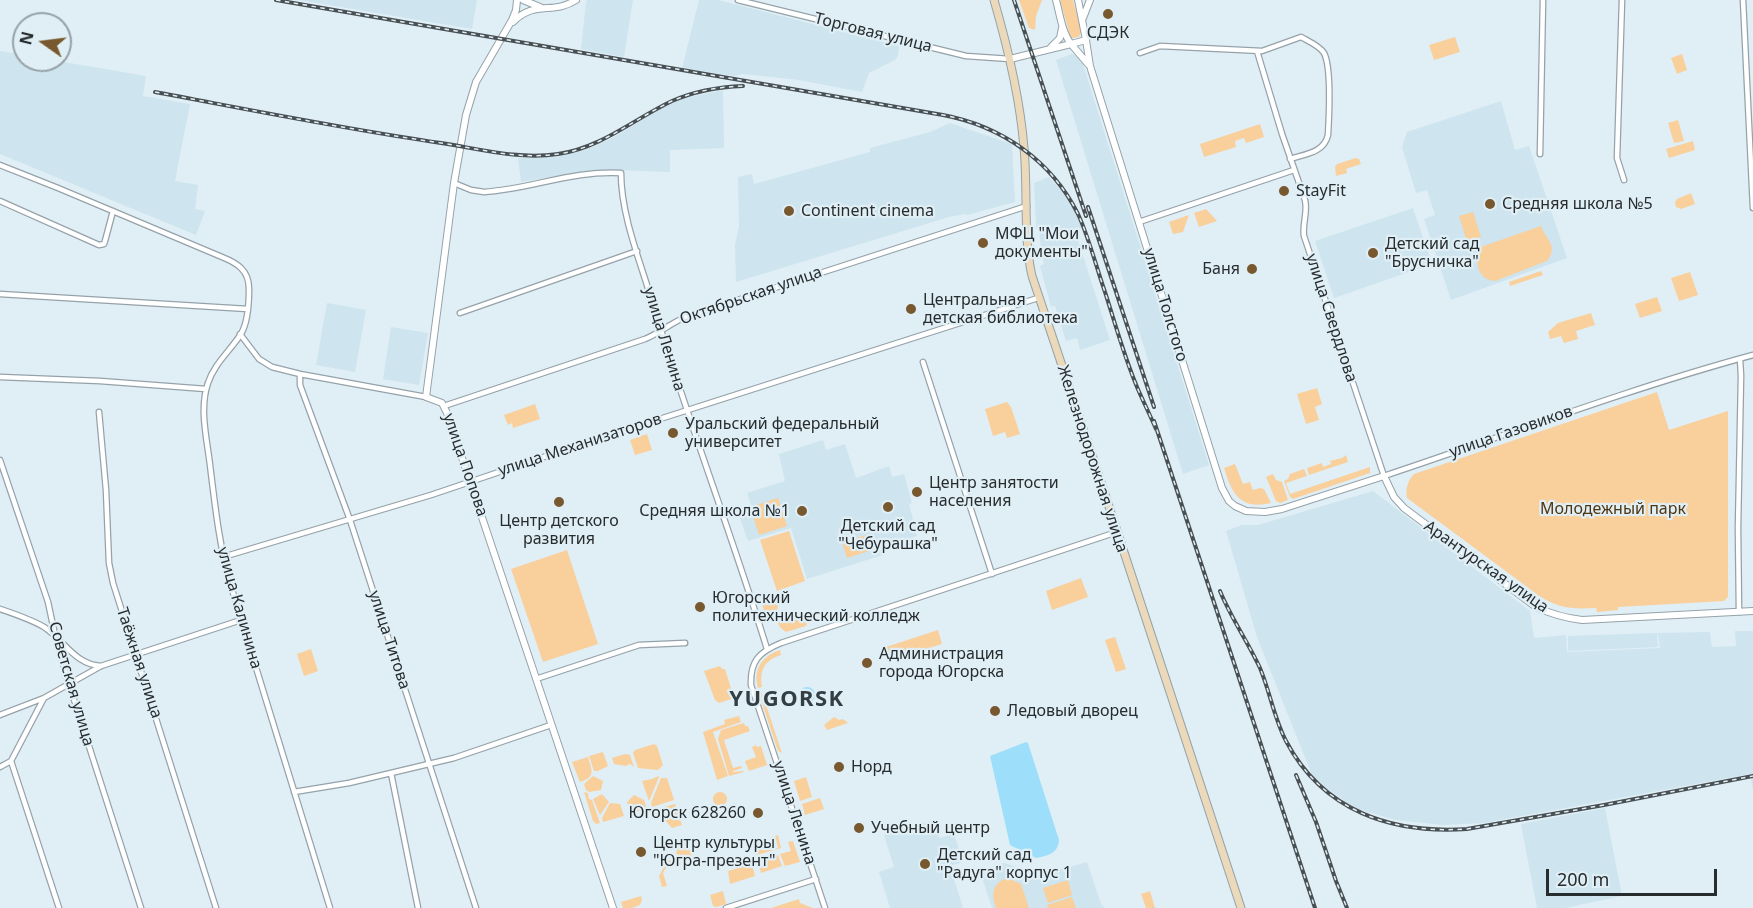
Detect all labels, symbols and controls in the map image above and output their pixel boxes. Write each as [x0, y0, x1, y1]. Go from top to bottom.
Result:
marker: СДЭК [1101, 7, 1115, 21]
street label: Торговая улица [812, 9, 934, 57]
north arrow [12, 12, 72, 72]
place label: СДЭК [1087, 23, 1129, 43]
text: N [14, 29, 39, 47]
place label: StayFit [1296, 181, 1346, 201]
marker: StayFit [1277, 184, 1291, 198]
place label: Средняя школа №5 [1502, 194, 1653, 214]
marker: Средняя школа №5 [1483, 197, 1497, 211]
place label: Continent cinema [801, 201, 934, 221]
marker: Continent cinema [782, 204, 796, 218]
place label: МФЦ "Мои документы" [995, 224, 1088, 262]
place label: Детский сад "Брусничка" [1385, 234, 1480, 272]
marker: МФЦ "Мои документы" [976, 236, 990, 250]
street label: улица Толстого [1139, 246, 1191, 364]
marker: Детский сад "Брусничка" [1366, 246, 1380, 260]
street label: улица Свердлова [1301, 251, 1361, 385]
place label: Баня [1202, 259, 1240, 279]
marker: Баня [1245, 262, 1259, 276]
street label: Октябрьская улица [677, 263, 825, 329]
street label: улица Ленина [639, 285, 689, 393]
place label: Центральная детская библиотека [923, 290, 1078, 328]
marker: Центральная детская библиотека [904, 302, 918, 316]
street label: Железнодорожная улица [1053, 363, 1131, 555]
street label: улица Газовиков [1447, 402, 1575, 462]
street label: улица Механизаторов [496, 410, 664, 480]
street label: улица Попова [438, 411, 492, 519]
place label: Уральский федеральный университет [685, 414, 879, 452]
marker: Уральский федеральный университет [666, 426, 680, 440]
place label: Центр занятости населения [929, 473, 1059, 511]
marker: Центр занятости населения [910, 485, 924, 499]
marker: Центр детского развития [552, 495, 566, 509]
park label: Молодежный парк [1540, 499, 1686, 519]
marker: Детский сад "Чебурашка" [881, 500, 895, 514]
place label: Средняя школа №1 [639, 501, 790, 521]
marker: Средняя школа №1 [795, 504, 809, 518]
place label: Центр детского развития [499, 511, 619, 549]
place label: Детский сад "Чебурашка" [838, 516, 938, 554]
street label: Арантурская улица [1420, 517, 1552, 617]
street label: улица Калинина [212, 545, 266, 671]
street label: улица Титова [364, 588, 414, 692]
place label: Югорский политехнический колледж [712, 588, 920, 626]
marker: Югорский политехнический колледж [693, 600, 707, 614]
street label: Таёжная улица [112, 605, 166, 721]
street label: Советская улица [44, 620, 98, 748]
place label: Администрация города Югорска [879, 644, 1004, 682]
marker: Администрация города Югорска [860, 656, 874, 670]
district label: YUGORSK [729, 687, 845, 713]
place label: Ледовый дворец [1007, 701, 1138, 721]
marker: Ледовый дворец [988, 704, 1002, 718]
place label: Норд [851, 757, 892, 777]
street label: улица Ленина [768, 759, 820, 867]
marker: Норд [832, 760, 846, 774]
place label: Югорск 628260 [628, 803, 746, 823]
marker: Югорск 628260 [751, 806, 765, 820]
place label: Учебный центр [871, 818, 990, 838]
marker: Учебный центр [852, 821, 866, 835]
place label: Центр культуры "Югра-презент" [653, 833, 775, 871]
marker: Центр культуры "Югра-презент" [634, 845, 648, 859]
place label: Детский сад "Радуга" корпус 1 [937, 845, 1072, 883]
marker: Детский сад "Радуга" корпус 1 [918, 857, 932, 871]
scale bar [1549, 857, 1720, 895]
text: 200 m [1557, 867, 1609, 891]

